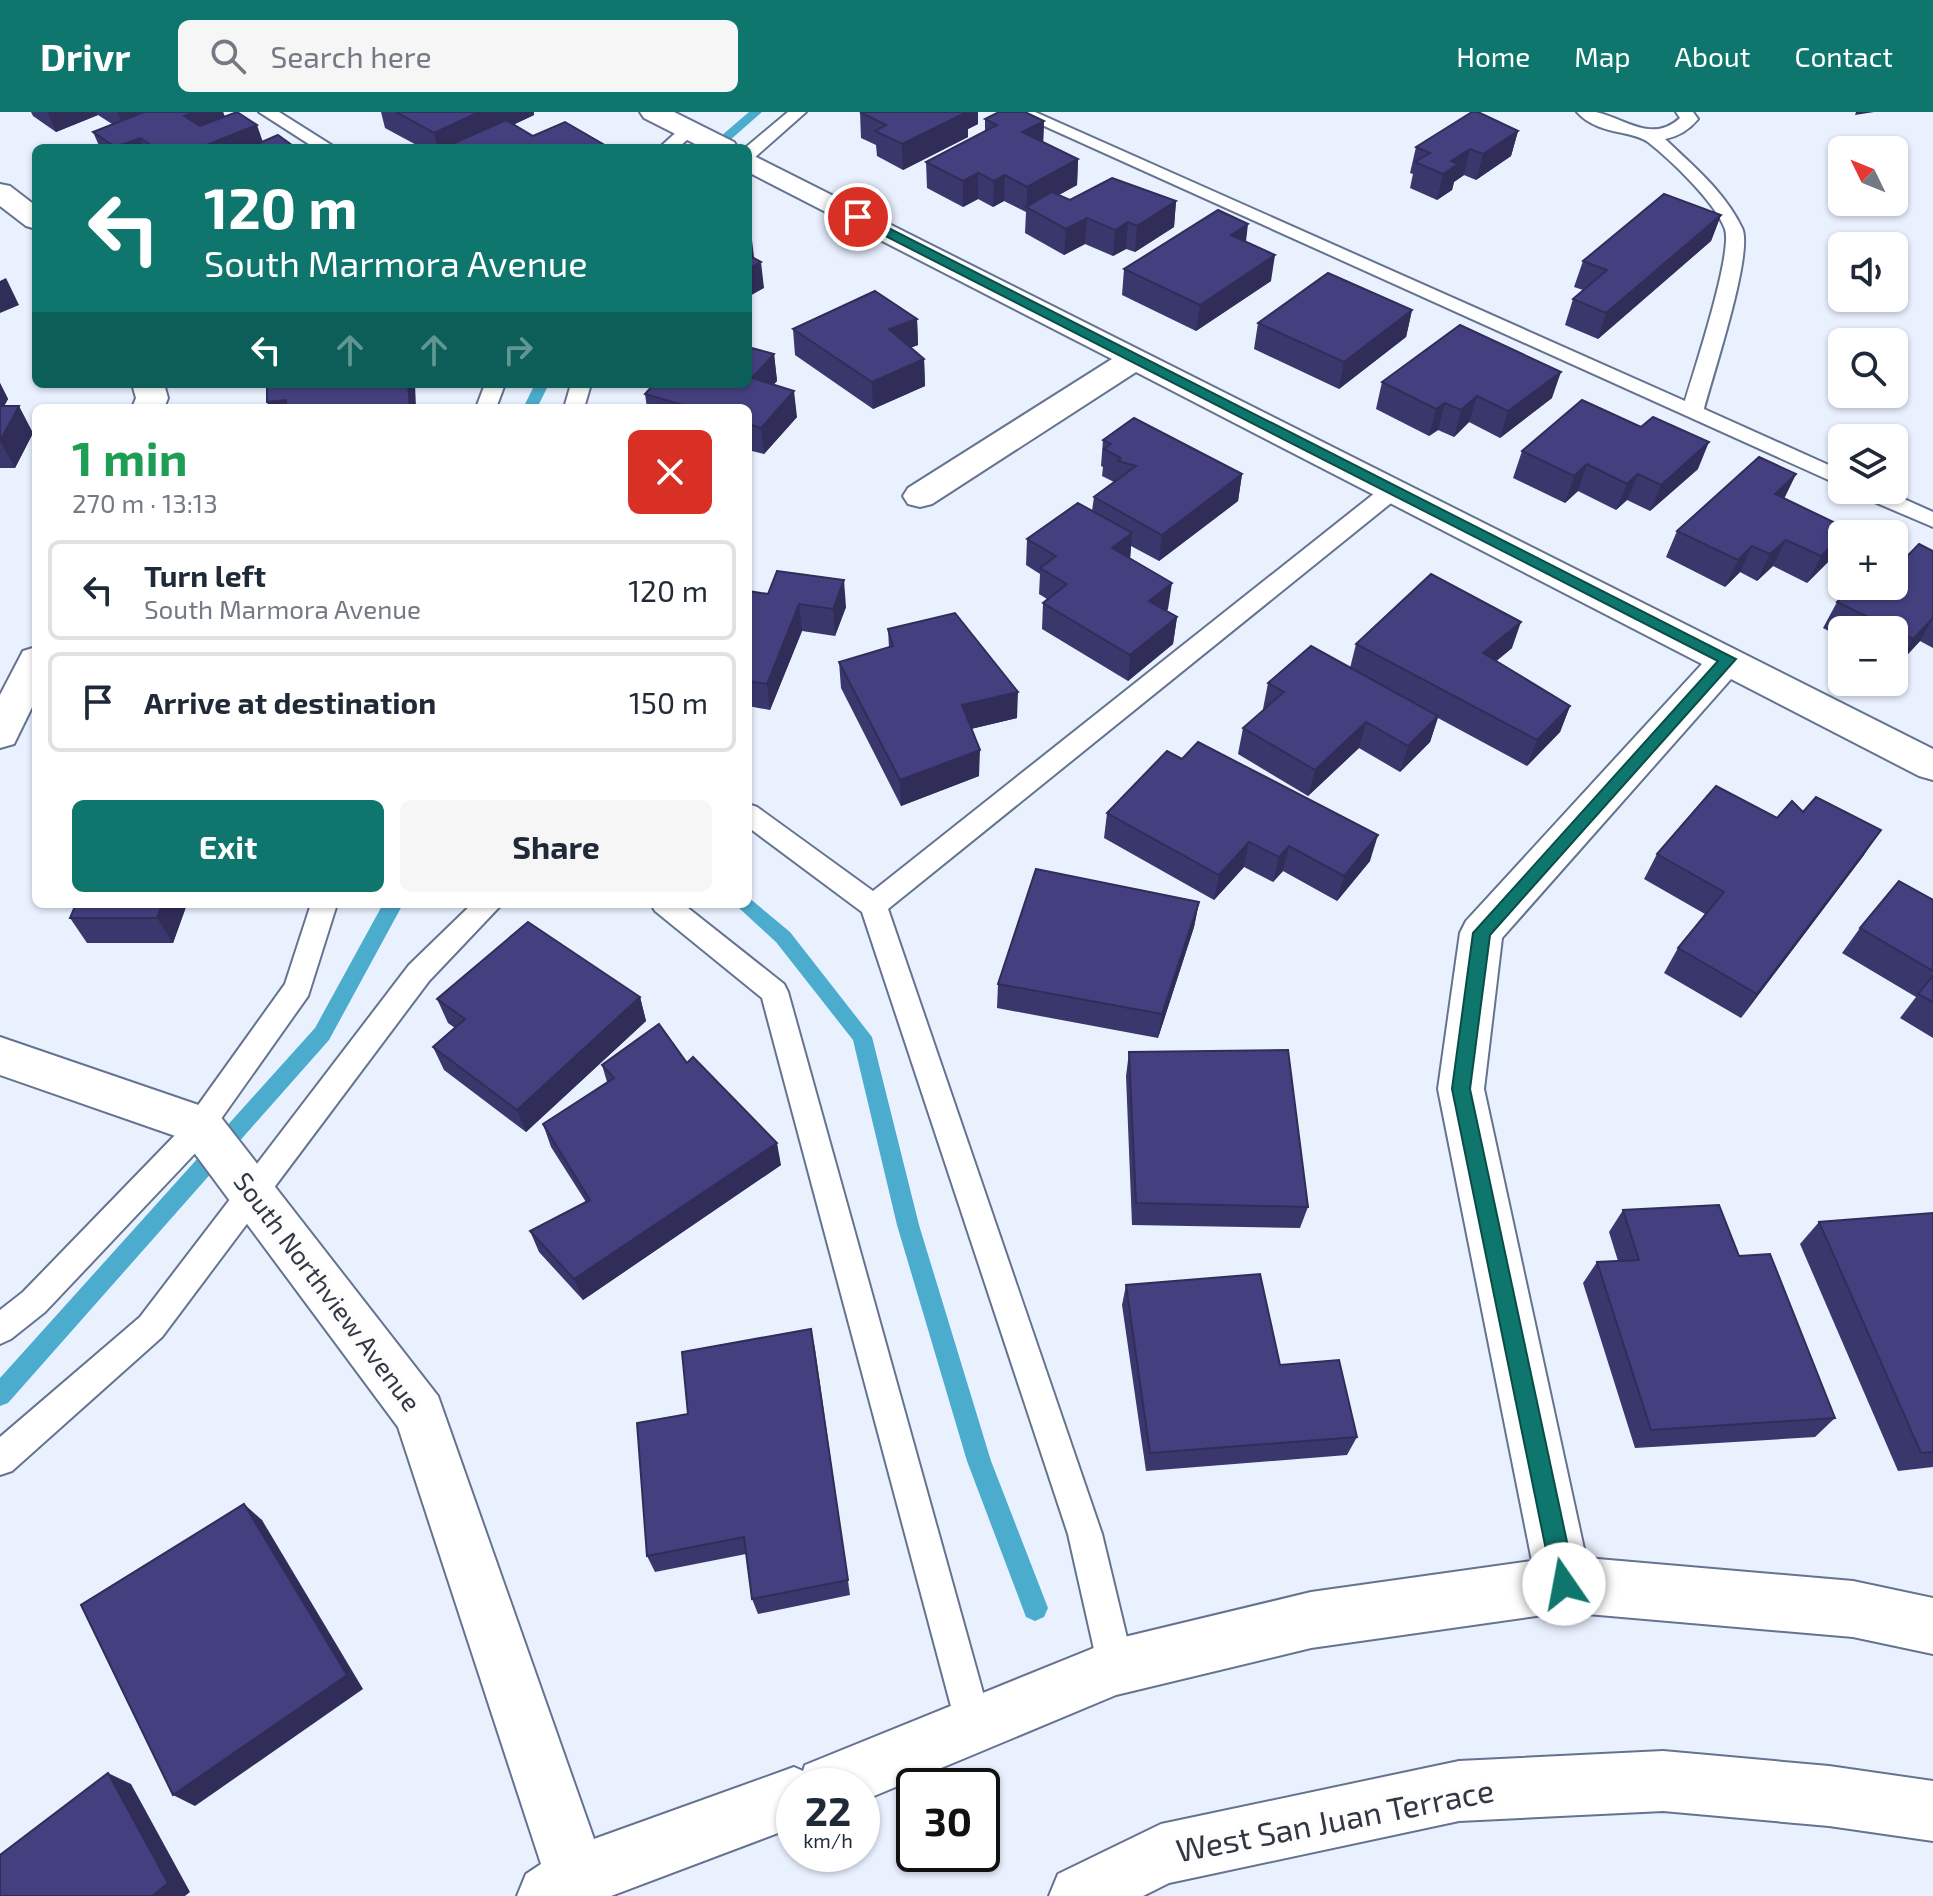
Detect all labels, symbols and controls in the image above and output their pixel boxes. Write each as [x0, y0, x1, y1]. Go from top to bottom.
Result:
search box [178, 20, 738, 92]
text: Drivr [40, 33, 130, 79]
icon: search [206, 34, 250, 78]
text: Search here [270, 38, 432, 74]
text: Home [1456, 39, 1530, 73]
text: Map [1574, 39, 1631, 73]
text: About [1675, 39, 1750, 73]
text: Contact [1794, 39, 1893, 73]
north arrow [1828, 136, 1908, 216]
map controls [1828, 136, 1908, 696]
text: 120 m [204, 173, 358, 240]
icon: left [72, 176, 176, 280]
pin [824, 183, 892, 251]
icon: arrive [836, 195, 880, 239]
button: sound [1828, 232, 1908, 312]
text: South Marmora Avenue [204, 241, 588, 284]
icon: left [244, 328, 288, 372]
icon: ahead [328, 328, 372, 372]
icon: ahead [412, 328, 456, 372]
icon: right [496, 328, 540, 372]
button: search [1828, 328, 1908, 408]
button: layers [1828, 424, 1908, 504]
text: 1 min [72, 428, 188, 486]
button: close [628, 430, 712, 514]
text: 270 m · 13:13 [72, 487, 218, 518]
button: + [1828, 520, 1908, 600]
text: Turn left [144, 557, 266, 593]
icon: left [76, 568, 120, 612]
text: 120 m [628, 572, 708, 608]
text: South Marmora Avenue [144, 593, 421, 624]
button: − [1828, 616, 1908, 696]
icon: arrive [76, 680, 120, 724]
text: Arrive at destination [144, 684, 436, 720]
text: 150 m [629, 684, 708, 720]
button: Exit [72, 800, 384, 892]
button: Share [400, 800, 712, 892]
street label: South Northview Avenue [228, 1166, 428, 1417]
position arrow [1522, 1542, 1606, 1626]
speed limit sign: 30 [896, 1768, 1000, 1872]
street label: West San Juan Terrace [1173, 1770, 1497, 1868]
text: 22 [805, 1786, 851, 1834]
text: km/h [803, 1828, 853, 1852]

